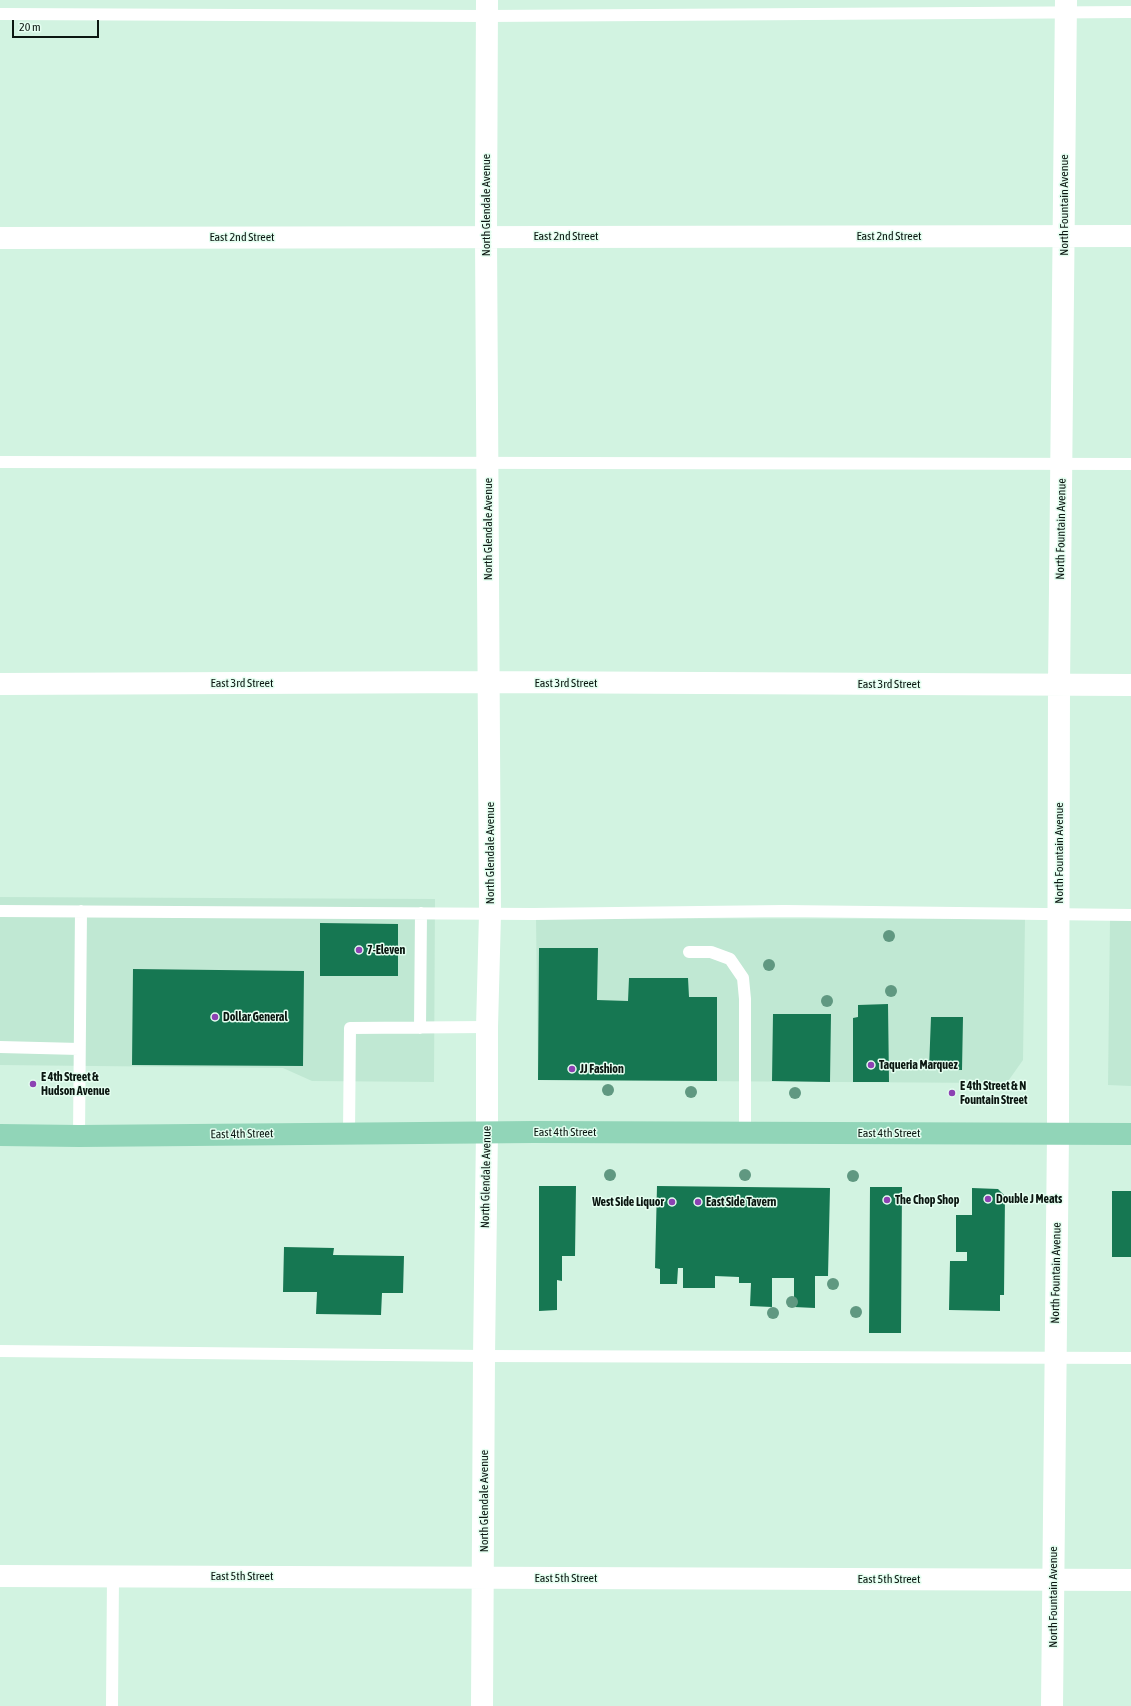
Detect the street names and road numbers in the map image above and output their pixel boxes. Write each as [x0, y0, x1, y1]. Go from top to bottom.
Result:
street label: North Glendale Avenue [479, 154, 493, 256]
street label: North Fountain Avenue [1057, 154, 1071, 256]
street label: East 2nd Street [533, 229, 599, 243]
street label: East 2nd Street [856, 229, 922, 243]
street label: East 2nd Street [209, 230, 275, 244]
street label: North Glendale Avenue [481, 478, 495, 580]
street label: North Fountain Avenue [1053, 478, 1069, 580]
street label: East 3rd Street [211, 676, 273, 690]
street label: East 3rd Street [535, 676, 597, 690]
street label: East 3rd Street [858, 677, 920, 691]
street label: North Glendale Avenue [483, 802, 497, 904]
street label: North Fountain Avenue [1052, 802, 1066, 904]
street label: East 4th Street [534, 1125, 596, 1139]
street label: East 4th Street [210, 1126, 274, 1142]
street label: North Glendale Avenue [478, 1126, 494, 1228]
street label: East 4th Street [858, 1126, 920, 1140]
street label: North Fountain Avenue [1048, 1222, 1064, 1324]
street label: North Glendale Avenue [477, 1450, 491, 1552]
street label: North Fountain Avenue [1046, 1546, 1060, 1648]
street label: East 5th Street [211, 1569, 273, 1583]
street label: East 5th Street [535, 1571, 597, 1585]
street label: East 5th Street [858, 1572, 920, 1586]

